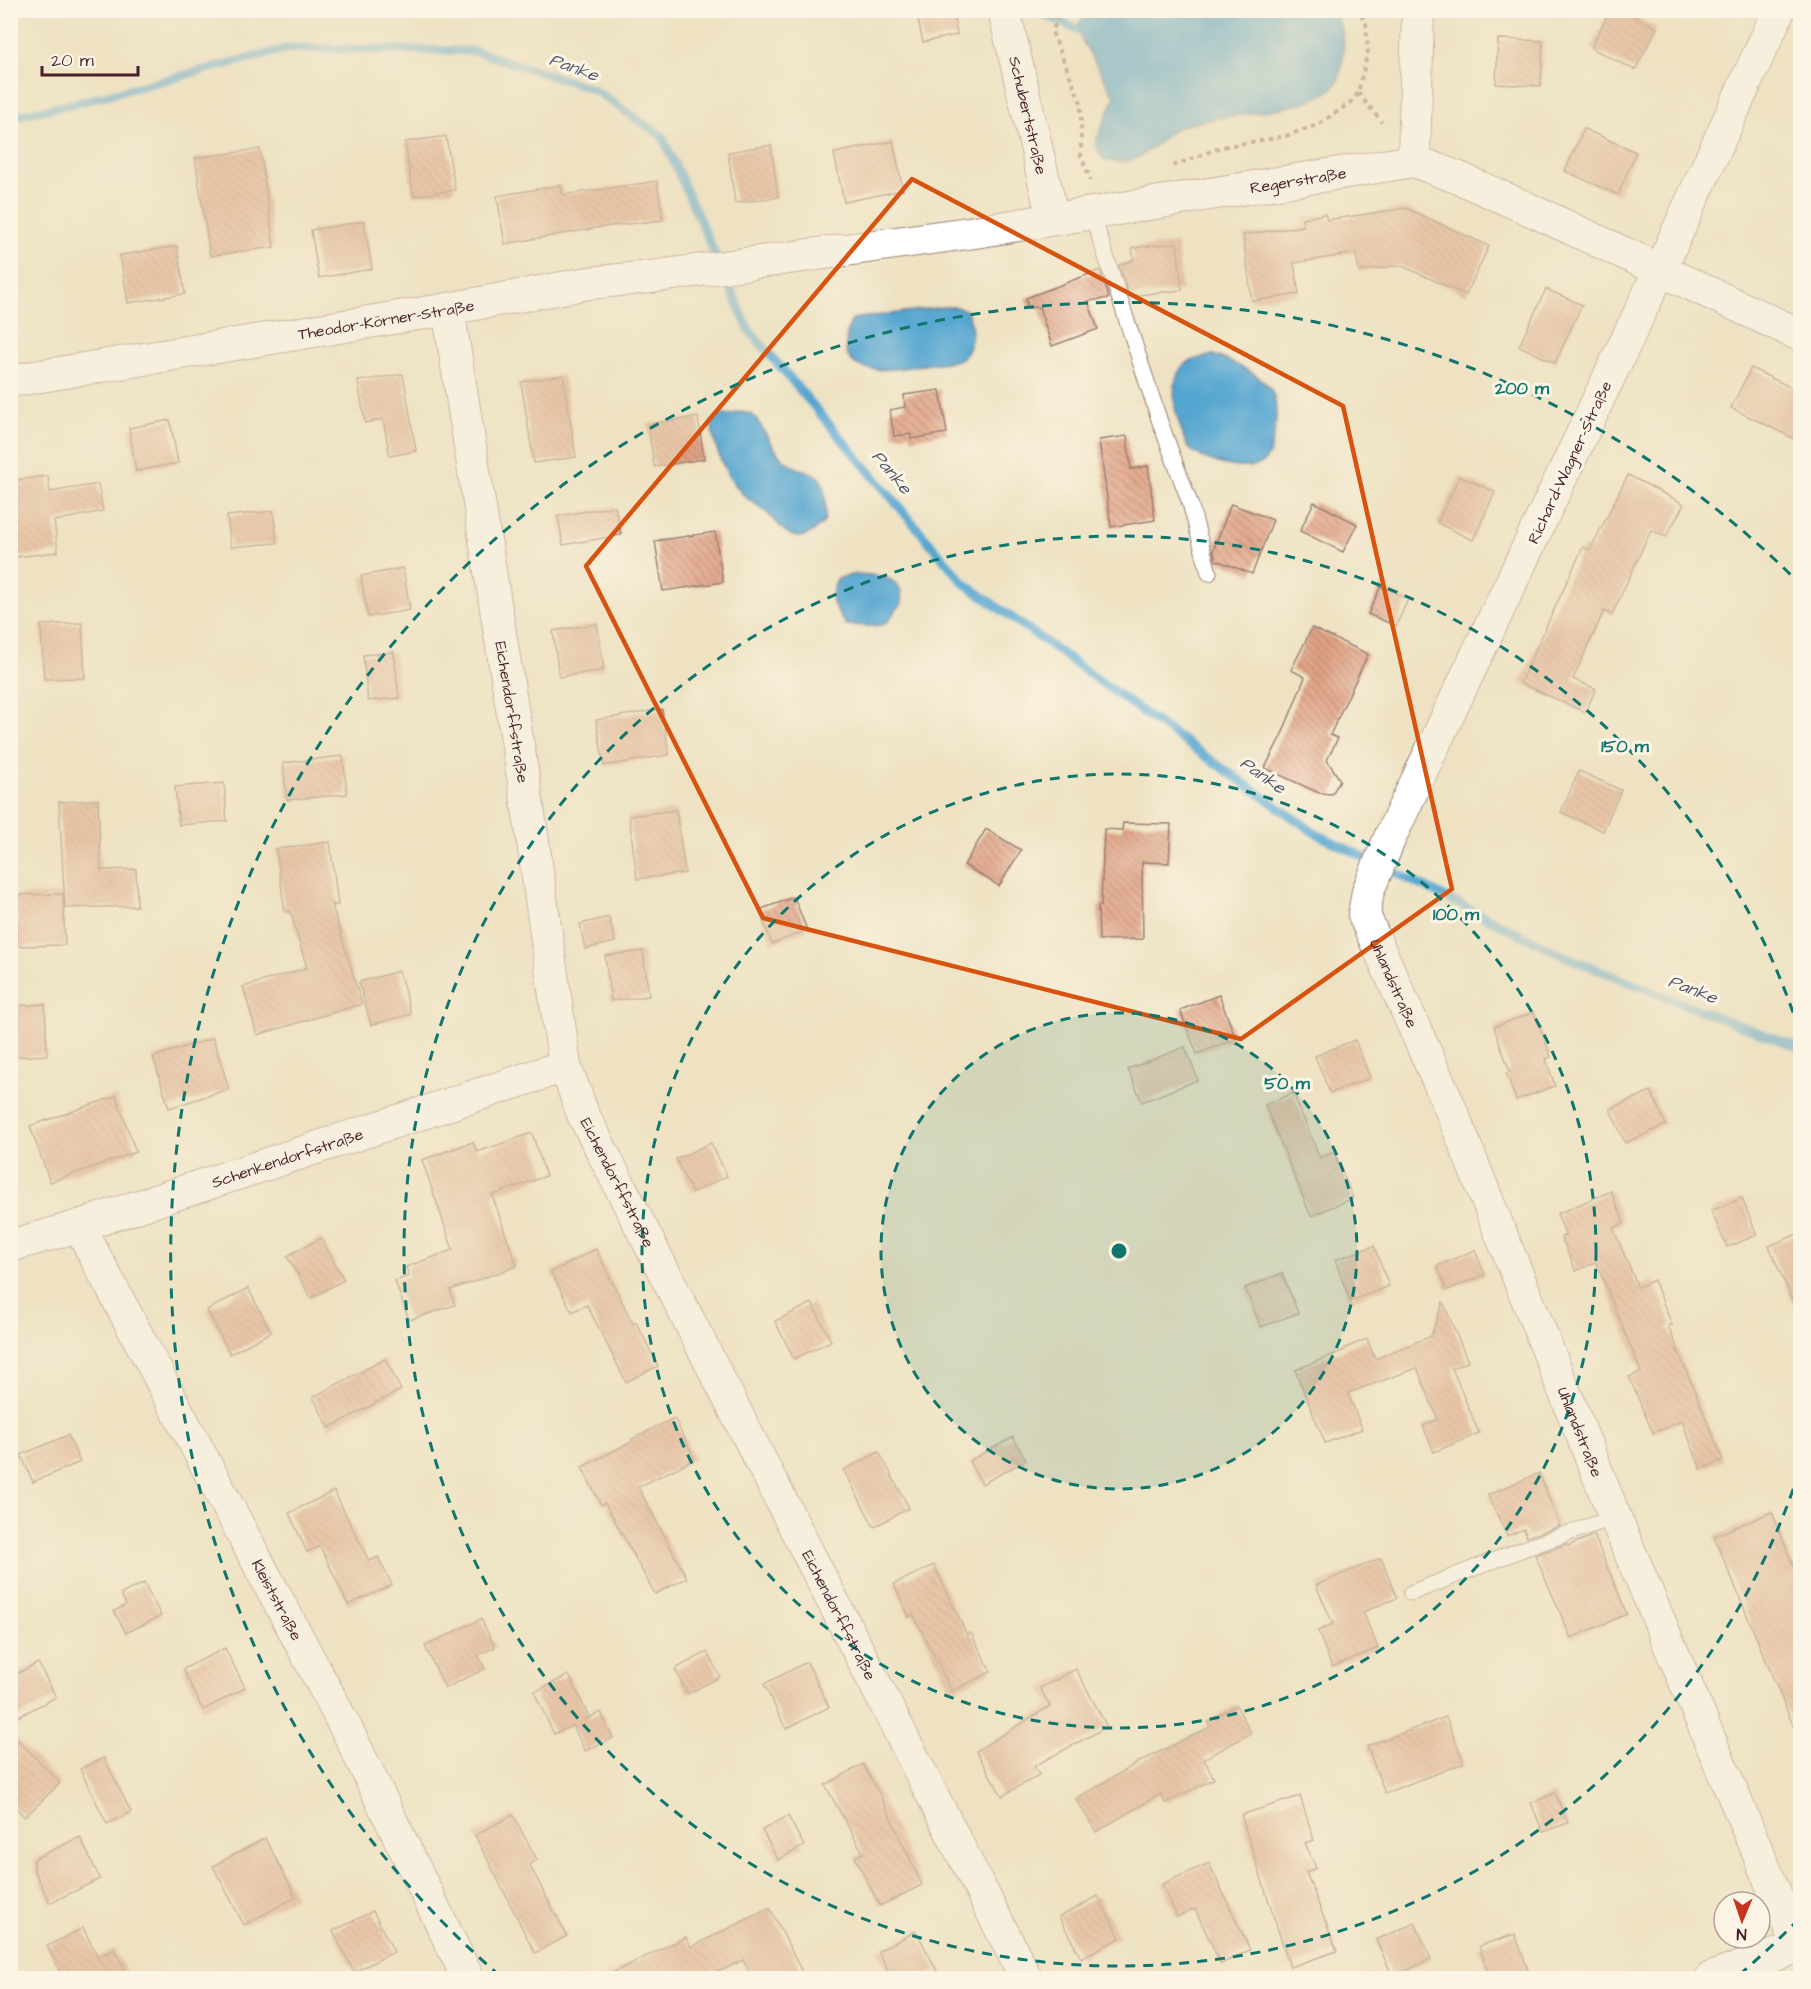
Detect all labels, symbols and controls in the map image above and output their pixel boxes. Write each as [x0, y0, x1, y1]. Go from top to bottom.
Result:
scale bar [42, 39, 138, 77]
water label: Panke [546, 47, 603, 88]
text: 20 m [51, 48, 94, 73]
street label: Schubertstraße [1003, 54, 1052, 177]
street label: Regerstraße [1249, 162, 1348, 199]
street label: Theodor-Körner-Straße [296, 294, 476, 345]
text: 200 m [1494, 376, 1550, 401]
street label: Richard-Wagner-Straße [1522, 377, 1618, 548]
water label: Panke [866, 445, 918, 501]
street label: Eichendorffstraße [489, 640, 534, 785]
text: 150 m [1601, 734, 1650, 759]
water label: Panke [1235, 751, 1292, 801]
text: 100 m [1433, 902, 1480, 927]
street label: Uhlandstraße [1364, 935, 1423, 1032]
water label: Panke [1665, 969, 1722, 1011]
text: 50 m [1264, 1071, 1311, 1096]
street label: Eichendorffstraße [575, 1114, 660, 1252]
street label: Schenkendorfstraße [209, 1123, 367, 1194]
centre of rings [1109, 1241, 1129, 1261]
street label: Uhlandstraße [1552, 1384, 1608, 1481]
street label: Eichendorffstraße [796, 1546, 881, 1684]
street label: Kleiststraße [246, 1555, 308, 1645]
north arrow [1712, 1890, 1772, 1950]
text: N [1736, 1923, 1747, 1945]

